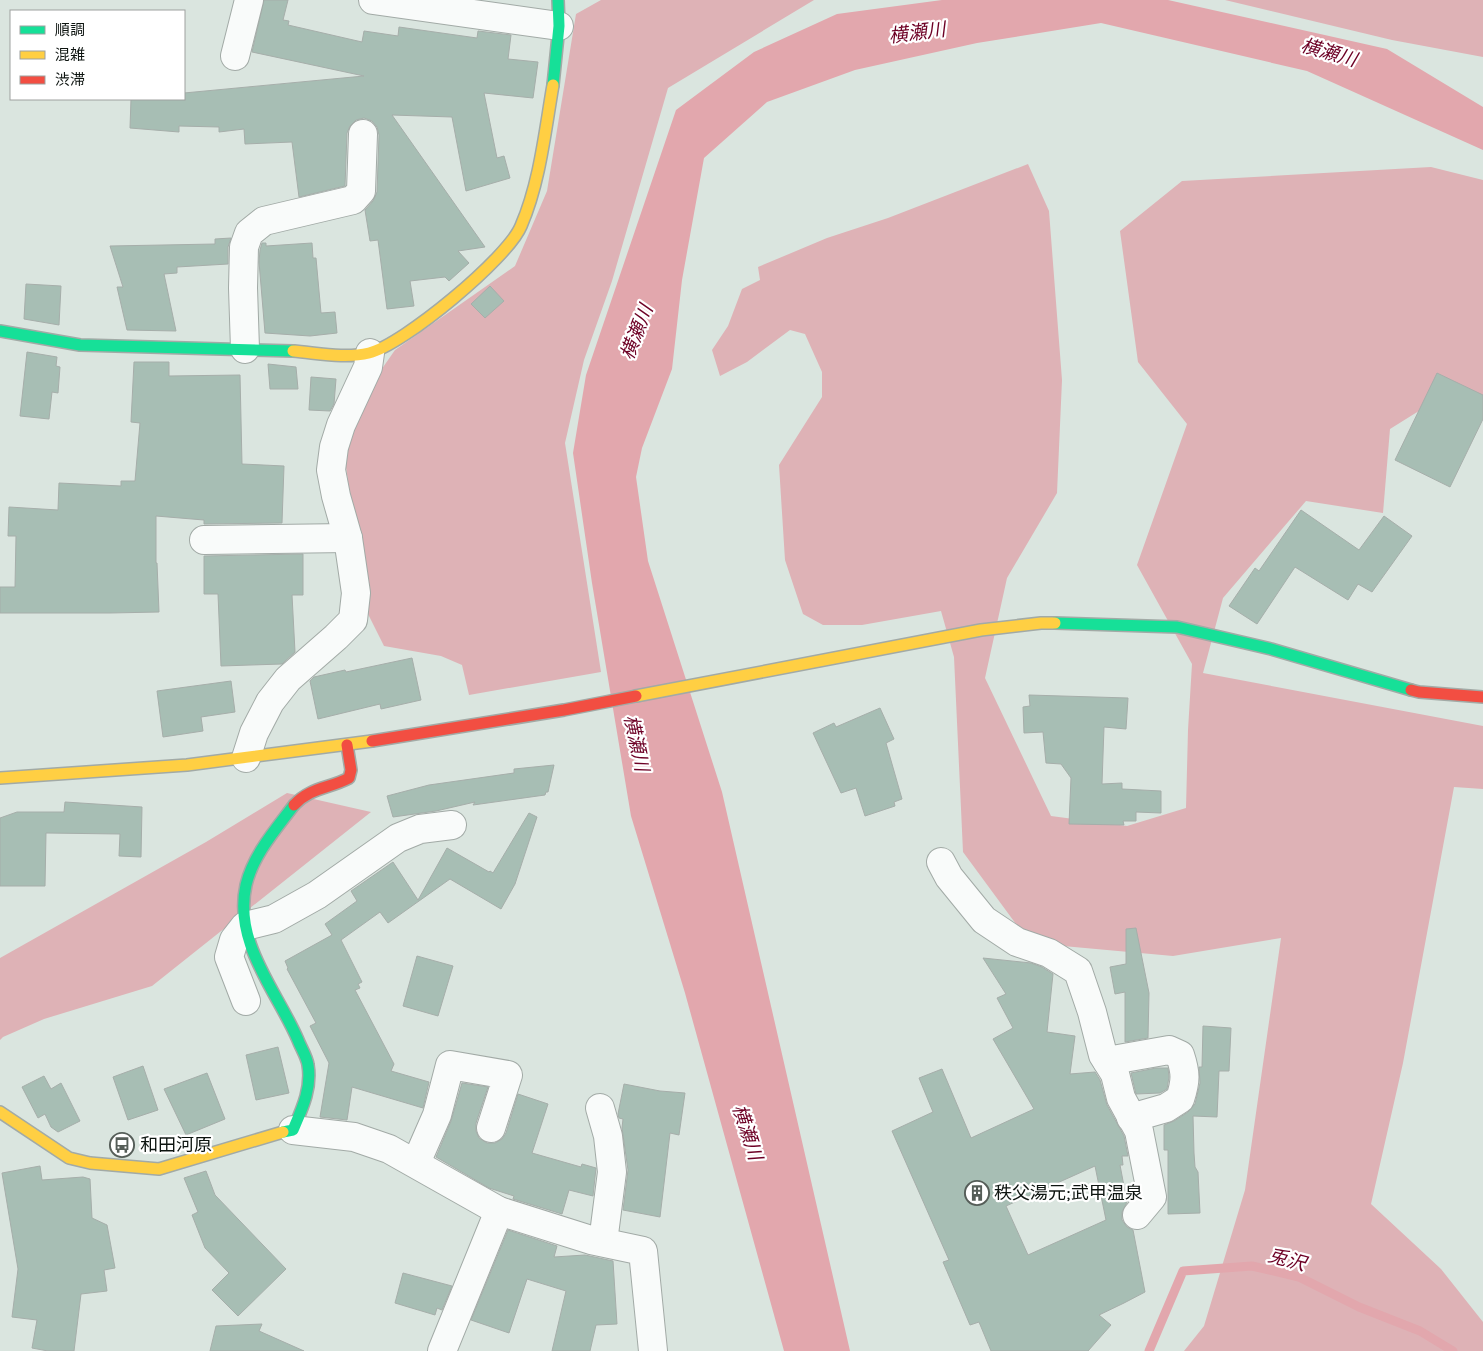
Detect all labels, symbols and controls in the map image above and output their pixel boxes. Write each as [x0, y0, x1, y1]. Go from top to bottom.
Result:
legend [10, 10, 185, 100]
water label: 横瀬川 [887, 18, 949, 47]
text: 順調 [55, 21, 85, 39]
water label: 横瀬川 [1298, 35, 1361, 72]
text: 混雑 [55, 46, 85, 64]
text: 渋滞 [55, 71, 85, 89]
water label: 横瀬川 [616, 300, 658, 363]
water label: 横瀬川 [619, 713, 653, 775]
water label: 横瀬川 [728, 1102, 767, 1165]
bus stop icon: 和田河原 [109, 1132, 135, 1158]
place label: 和田河原 [140, 1134, 212, 1156]
building icon: 秩父湯元;武甲温泉 [964, 1180, 990, 1206]
place label: 秩父湯元;武甲温泉 [994, 1182, 1143, 1204]
water label: 兎沢 [1266, 1244, 1311, 1276]

